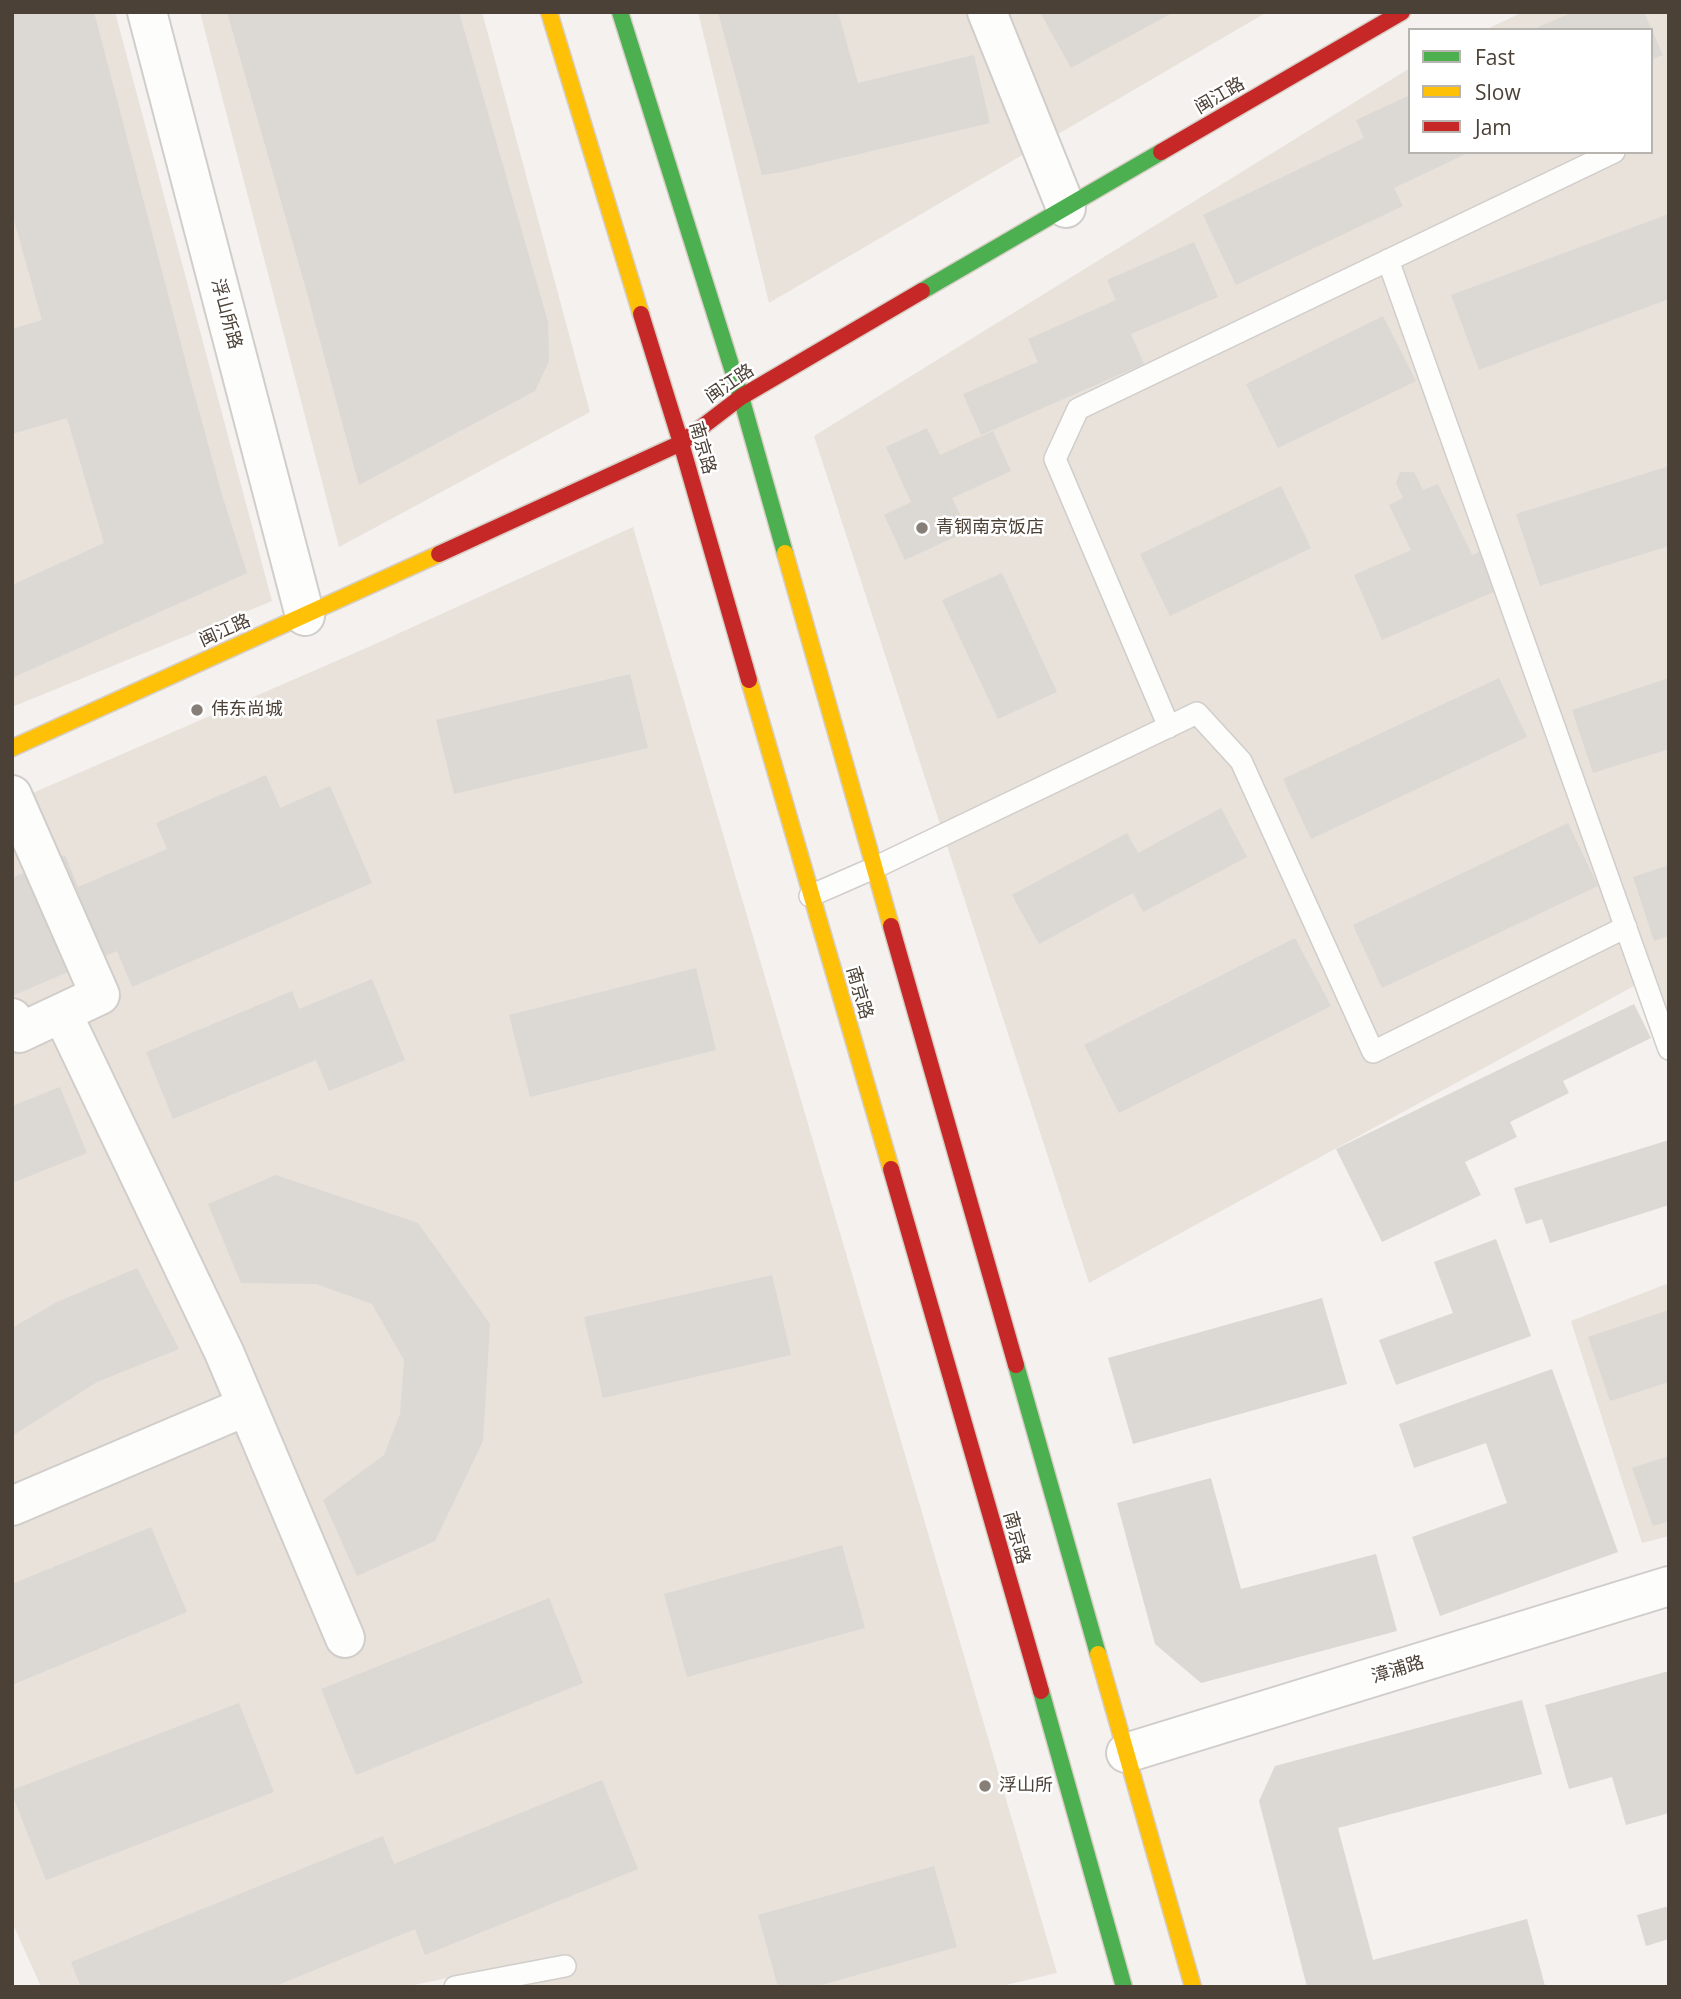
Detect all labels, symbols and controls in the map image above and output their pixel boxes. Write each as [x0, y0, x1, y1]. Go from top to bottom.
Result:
legend [1408, 28, 1653, 154]
text: Fast [1475, 43, 1515, 71]
street label: 闽江路 [1191, 73, 1249, 119]
text: Slow [1475, 78, 1521, 106]
text: Jam [1475, 113, 1512, 141]
street label: 浮山所路 [206, 276, 246, 352]
street label: 闽江路 [702, 360, 758, 408]
street label: 南京路 [684, 419, 720, 477]
place label: 青钢南京饭店 [936, 517, 1044, 539]
marker: 青钢南京饭店 [914, 520, 930, 536]
street label: 闽江路 [196, 610, 254, 652]
place label: 伟东尚城 [211, 699, 283, 721]
marker: 伟东尚城 [189, 702, 205, 718]
street label: 南京路 [841, 964, 877, 1022]
street label: 南京路 [998, 1509, 1034, 1567]
street label: 漳浦路 [1369, 1652, 1427, 1688]
place label: 浮山所 [999, 1775, 1053, 1797]
marker: 浮山所 [977, 1778, 993, 1794]

